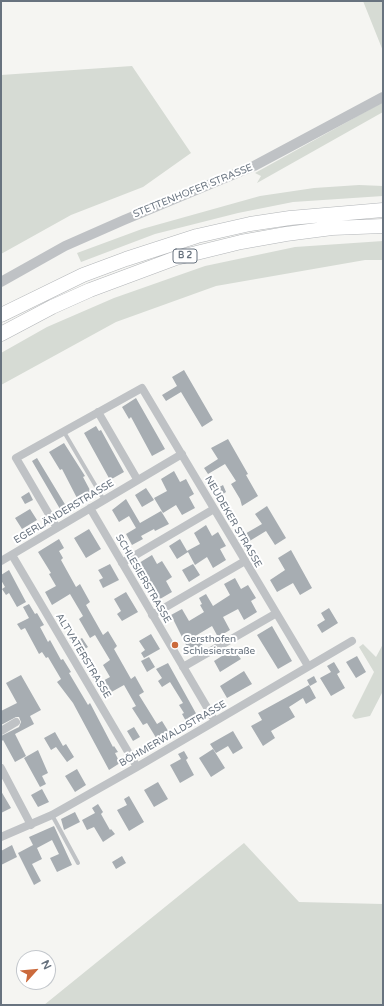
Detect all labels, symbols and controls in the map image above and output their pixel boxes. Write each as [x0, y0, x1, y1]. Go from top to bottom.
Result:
street label: STETTENHOFER STRASSE [131, 161, 255, 221]
road number: B 2 [173, 249, 197, 263]
street label: NEUDEKER STRASSE [202, 474, 264, 570]
street label: EGERLÄNDERSTRASSE [12, 477, 116, 547]
street label: SCHLESIERSTRASSE [113, 532, 173, 626]
street label: ALTVATERSTRASSE [53, 611, 113, 701]
place label: Gersthofen Schlesierstraße [183, 633, 255, 656]
marker: Gersthofen Schlesierstraße [170, 640, 180, 650]
street label: BÖHMERWALDSTRASSE [117, 698, 229, 770]
north arrow [16, 950, 56, 990]
text: N [38, 958, 54, 972]

